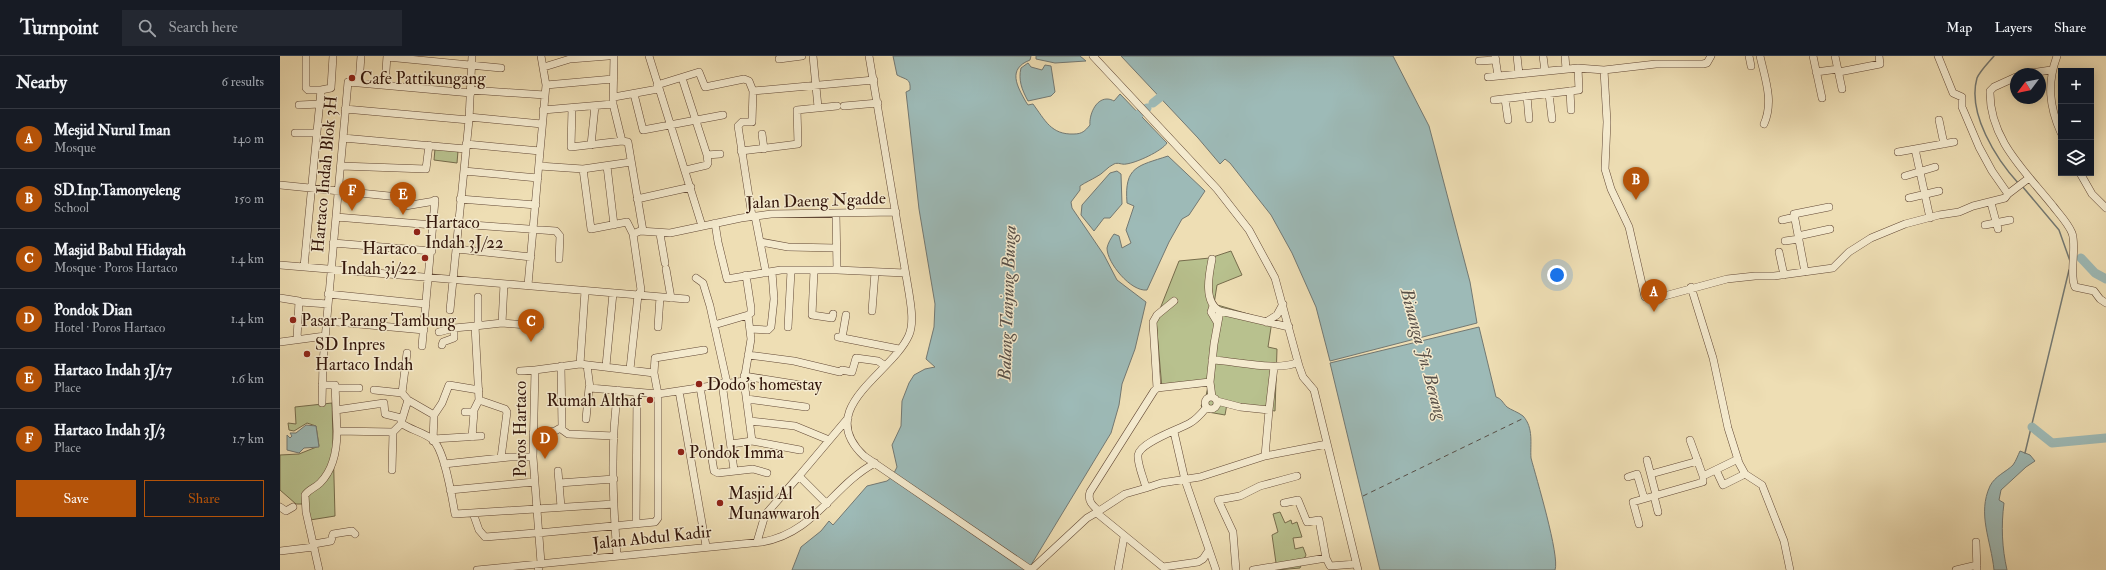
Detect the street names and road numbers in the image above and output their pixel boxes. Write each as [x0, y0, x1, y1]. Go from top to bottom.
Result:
street label: Hartaco Indah Blok 3H [307, 95, 342, 253]
street label: Jalan Daeng Ngadde [745, 188, 886, 214]
street label: Poros Hartaco [510, 381, 531, 477]
street label: Jalan Abdul Kadir [591, 521, 713, 555]

